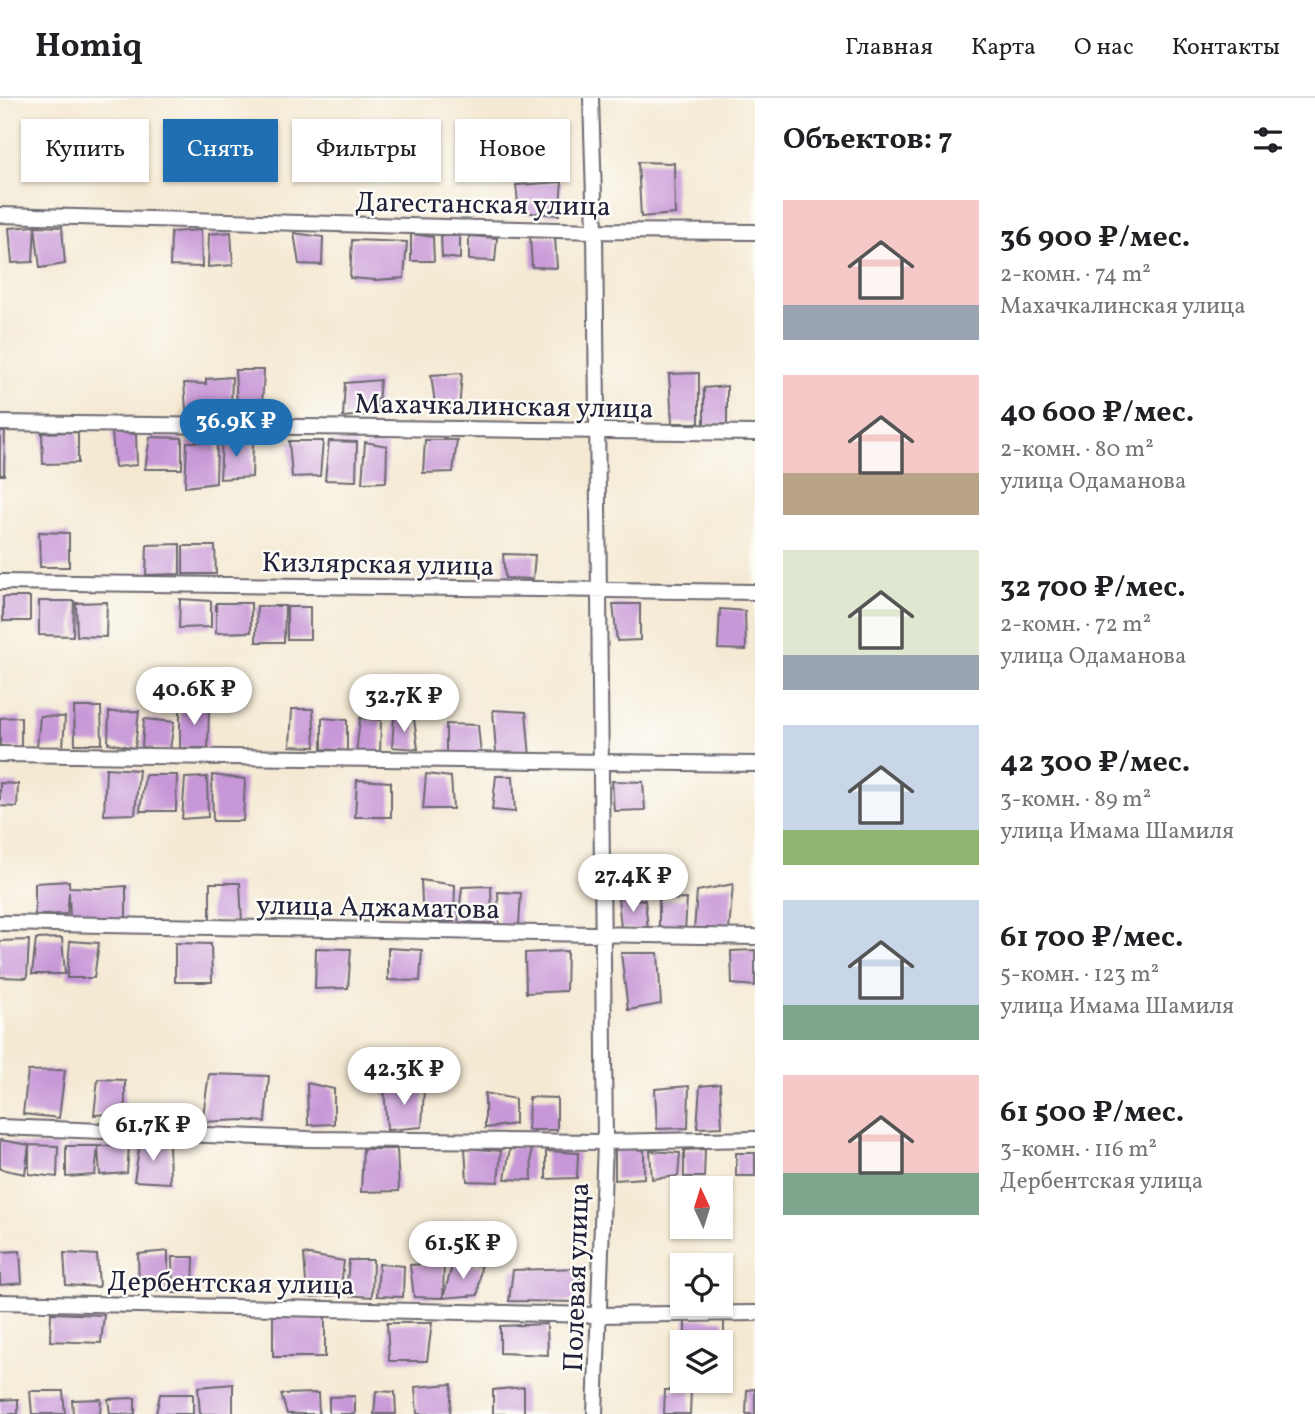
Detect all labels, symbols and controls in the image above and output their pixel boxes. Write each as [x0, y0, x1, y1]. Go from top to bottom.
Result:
text: Homiq [35, 25, 142, 71]
text: Главная [845, 31, 933, 65]
text: Карта [971, 31, 1036, 65]
text: О нас [1074, 31, 1134, 65]
text: Контакты [1172, 31, 1280, 65]
chip: Купить [21, 119, 149, 182]
chip: Снять [163, 119, 278, 182]
chip: Фильтры [292, 119, 441, 182]
chip: Новое [455, 119, 570, 182]
text: Объектов: 7 [783, 119, 953, 161]
icon: filters [1249, 121, 1287, 159]
street label: Дагестанская улица [355, 184, 611, 227]
text: 36 900 ₽/мес. [1000, 217, 1190, 259]
icon: home [839, 228, 923, 312]
text: 2-комн. · 74 m² [1000, 259, 1151, 291]
text: Махачкалинская улица [1000, 291, 1246, 323]
street label: Махачкалинская улица [354, 385, 654, 430]
text: 40 600 ₽/мес. [1000, 392, 1194, 434]
pin: 36.9K ₽ [171, 400, 301, 459]
icon: home [839, 403, 923, 487]
text: 36.9K ₽ [196, 406, 276, 438]
text: 2-комн. · 80 m² [1000, 434, 1154, 466]
text: улица Одаманова [1000, 466, 1186, 498]
street label: Кизлярская улица [261, 544, 495, 587]
text: 32 700 ₽/мес. [1000, 567, 1186, 609]
icon: home [839, 578, 923, 662]
text: 2-комн. · 72 m² [1000, 609, 1151, 641]
text: улица Одаманова [1000, 641, 1186, 673]
pin: 40.6K ₽ [129, 668, 259, 727]
text: 40.6K ₽ [152, 674, 236, 706]
pin: 32.7K ₽ [339, 674, 469, 734]
text: 32.7K ₽ [365, 681, 443, 713]
text: 42 300 ₽/мес. [1000, 742, 1190, 784]
icon: home [839, 753, 923, 837]
text: 3-комн. · 89 m² [1000, 784, 1151, 816]
text: улица Имама Шамиля [1000, 816, 1234, 848]
pin: 27.4K ₽ [568, 854, 698, 914]
text: 27.4K ₽ [594, 861, 672, 893]
street label: улица Аджаматова [256, 887, 500, 930]
text: 61 700 ₽/мес. [1000, 917, 1183, 959]
icon: home [839, 928, 923, 1012]
text: 5-комн. · 123 m² [1000, 959, 1159, 991]
text: улица Имама Шамиля [1000, 991, 1234, 1023]
pin: 42.3K ₽ [339, 1048, 469, 1107]
text: 42.3K ₽ [364, 1054, 444, 1086]
text: 61 500 ₽/мес. [1000, 1092, 1184, 1134]
icon: home [839, 1103, 923, 1187]
pin: 61.7K ₽ [88, 1104, 218, 1163]
text: 61.7K ₽ [115, 1110, 191, 1142]
text: 3-комн. · 116 m² [1000, 1134, 1157, 1166]
text: Дербентская улица [1000, 1166, 1203, 1198]
north arrow [670, 1176, 733, 1239]
map controls [670, 1176, 733, 1393]
street label: Полевая улица [555, 1182, 600, 1373]
pin: 61.5K ₽ [398, 1222, 528, 1281]
text: 61.5K ₽ [425, 1228, 501, 1260]
button: locate [670, 1253, 733, 1316]
street label: Дербентская улица [107, 1263, 355, 1306]
button: layers [670, 1330, 733, 1393]

